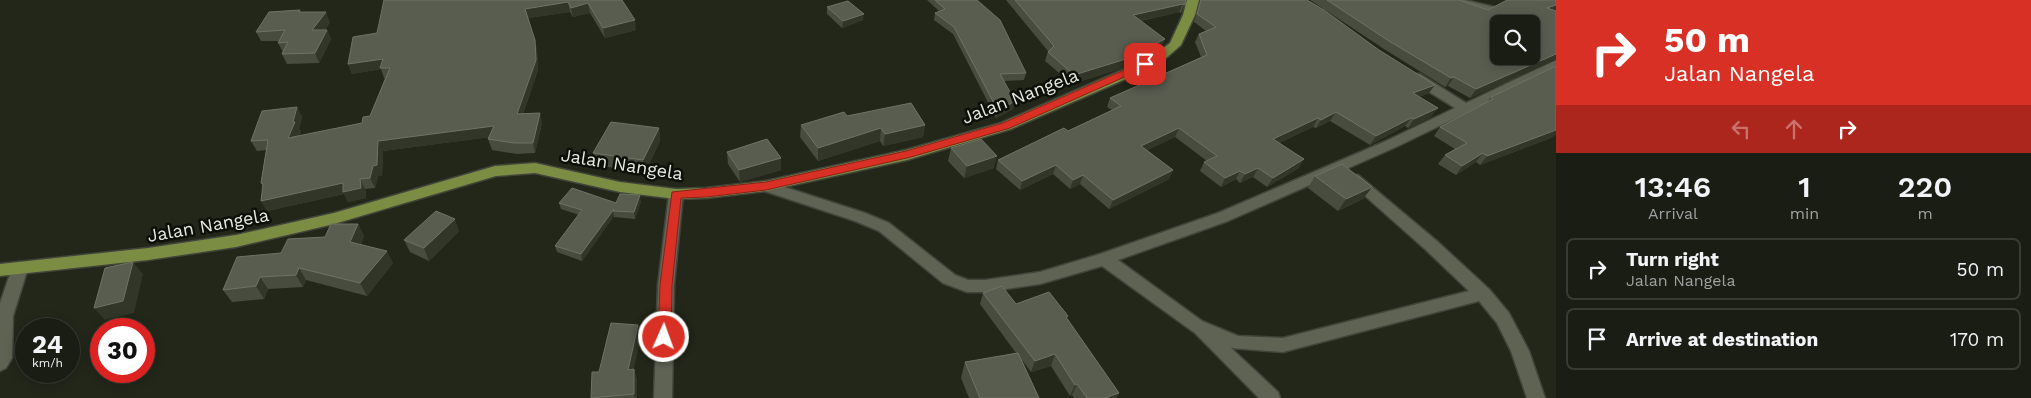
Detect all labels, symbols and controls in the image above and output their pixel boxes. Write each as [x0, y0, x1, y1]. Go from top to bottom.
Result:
map controls [1490, 15, 1540, 65]
button: search [1490, 15, 1540, 65]
text: 50 m [1664, 19, 1750, 61]
icon: right [1581, 20, 1646, 85]
pin [1124, 43, 1166, 85]
icon: arrive [1131, 50, 1159, 78]
text: Jalan Nangela [1664, 61, 1814, 86]
street label: Jalan Nangela [959, 64, 1081, 128]
icon: left [1727, 115, 1755, 143]
icon: ahead [1780, 115, 1808, 143]
icon: right [1833, 115, 1861, 143]
street label: Jalan Nangela [560, 144, 684, 184]
text: 13:46 [1635, 169, 1711, 204]
text: 1 [1798, 169, 1811, 204]
text: 220 [1898, 169, 1952, 204]
street label: Jalan Nangela [146, 204, 270, 246]
text: Arrival [1648, 204, 1698, 223]
text: min [1790, 204, 1819, 223]
text: m [1917, 204, 1933, 223]
text: Turn right [1626, 248, 1719, 271]
icon: right [1583, 255, 1611, 283]
text: 50 m [1957, 258, 2004, 281]
text: Jalan Nangela [1626, 271, 1735, 290]
position arrow [637, 310, 689, 362]
speed limit sign: 30 [90, 318, 155, 383]
icon: arrive [1583, 325, 1611, 353]
text: Arrive at destination [1626, 328, 1818, 351]
text: 170 m [1950, 328, 2004, 351]
text: 24 [32, 330, 63, 359]
text: km/h [32, 356, 63, 370]

